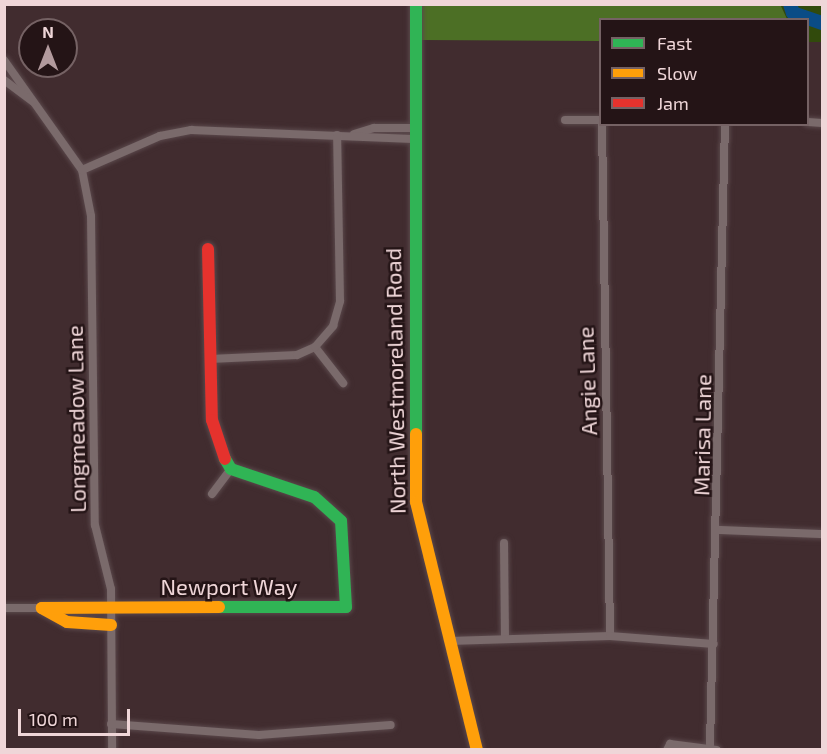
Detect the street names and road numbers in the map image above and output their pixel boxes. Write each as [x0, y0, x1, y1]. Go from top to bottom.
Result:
street label: North Westmoreland Road [379, 248, 411, 514]
street label: Longmeadow Lane [61, 325, 91, 513]
street label: Angie Lane [572, 326, 602, 436]
street label: Marisa Lane [688, 374, 716, 496]
street label: Newport Way [160, 574, 298, 600]

